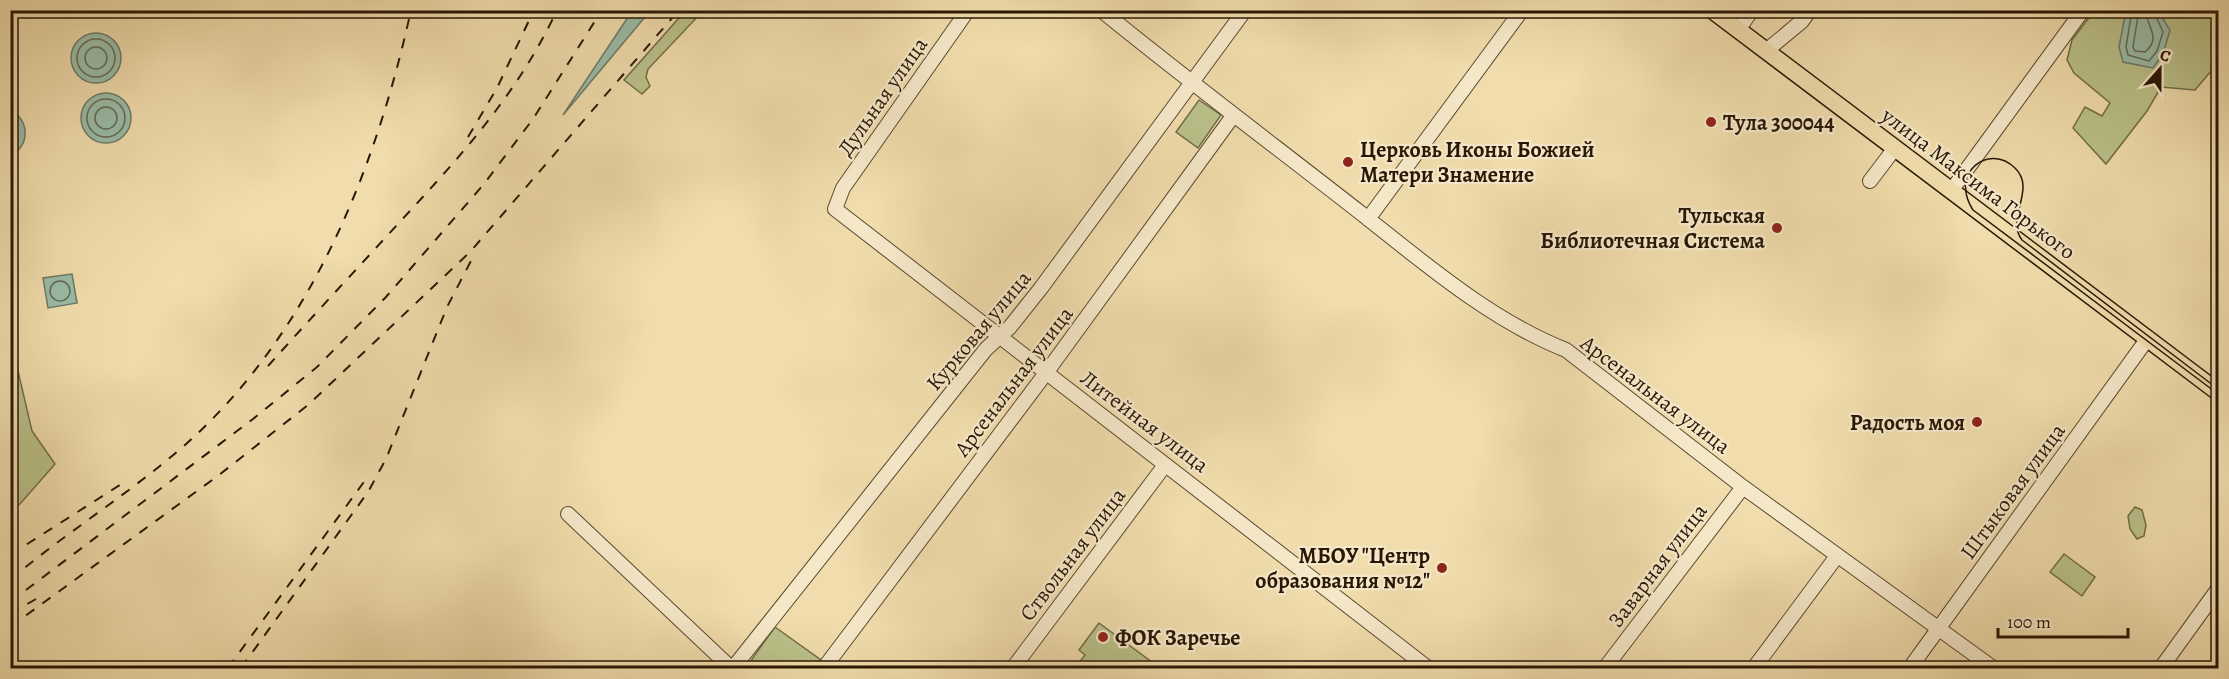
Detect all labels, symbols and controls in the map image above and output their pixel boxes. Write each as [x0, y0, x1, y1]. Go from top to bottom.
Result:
street label: Дульная улица [831, 30, 935, 162]
north arrow [2130, 39, 2190, 99]
text: С [2156, 44, 2174, 68]
street label: улица Максима Горького [1874, 100, 2082, 267]
place label: Тула 300044 [1723, 108, 1835, 138]
marker: Тула 300044 [1704, 115, 1718, 129]
place label: Церковь Иконы Божией Матери Знамение [1360, 135, 1595, 190]
marker: Церковь Иконы Божией Матери Знамение [1341, 155, 1355, 169]
place label: Тульская Библиотечная Система [1540, 201, 1766, 256]
marker: Тульская Библиотечная Система [1770, 221, 1784, 235]
street label: Курковая улица [919, 263, 1039, 397]
street label: Арсенальная улица [947, 300, 1081, 464]
street label: Арсенальная улица [1573, 328, 1737, 462]
street label: Литейная улица [1074, 364, 1216, 481]
place label: Радость моя [1850, 408, 1965, 438]
marker: Радость моя [1970, 415, 1984, 429]
street label: Штыковая улица [1953, 417, 2073, 566]
street label: Ствольная улица [1013, 481, 1133, 627]
street label: Заварная улица [1601, 497, 1715, 634]
place label: МБОУ "Центр образования №12" [1255, 541, 1430, 596]
marker: МБОУ "Центр образования №12" [1435, 561, 1449, 575]
scale bar [1998, 601, 2128, 639]
text: 100 m [2007, 610, 2051, 634]
place label: ФОК Заречье [1115, 623, 1241, 653]
marker: ФОК Заречье [1096, 630, 1110, 644]

